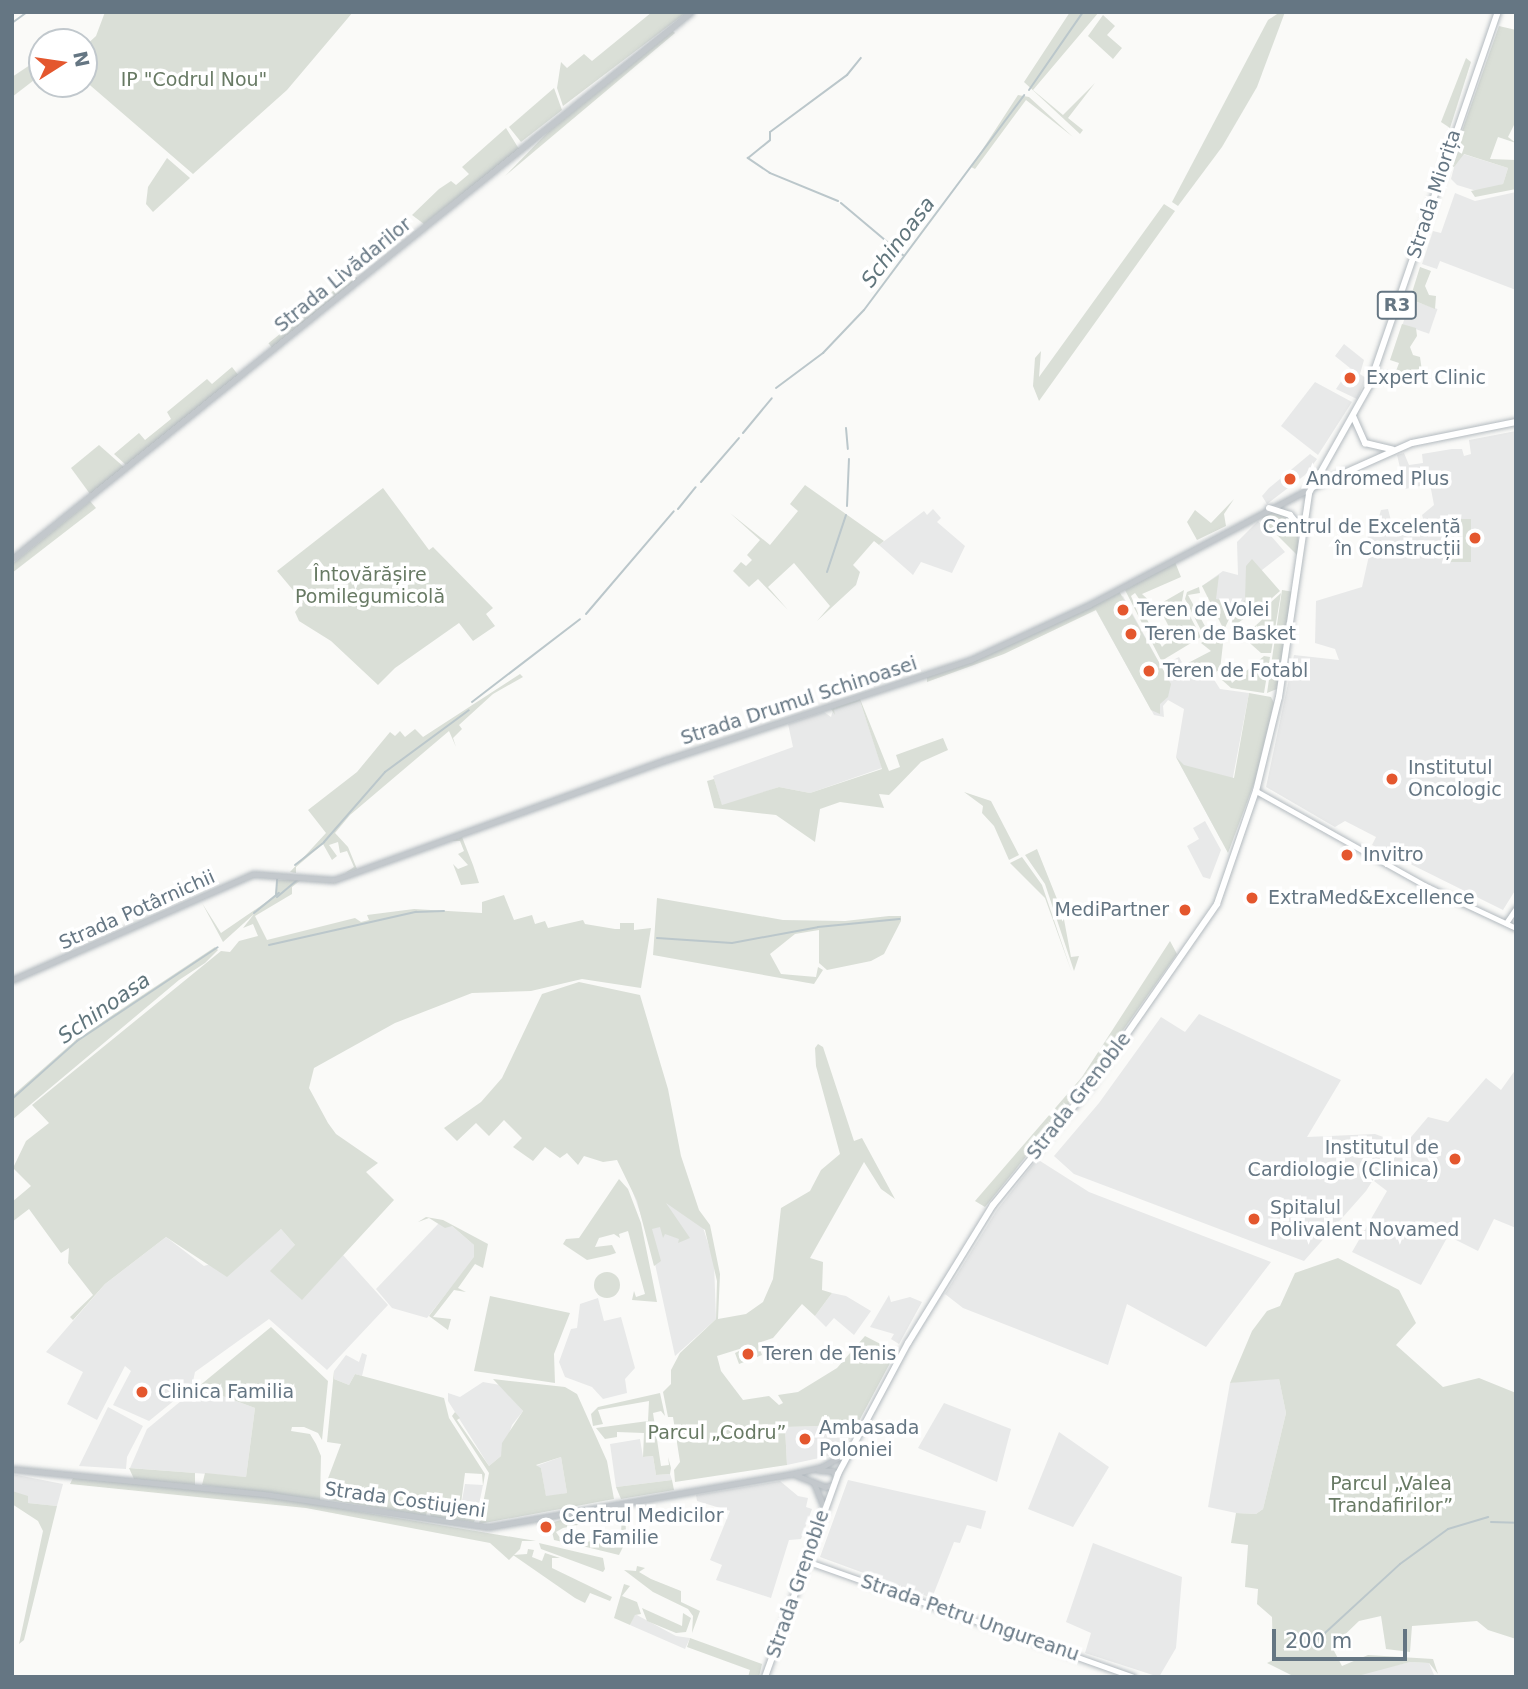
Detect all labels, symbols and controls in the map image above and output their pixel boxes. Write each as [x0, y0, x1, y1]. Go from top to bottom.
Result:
north arrow [28, 28, 98, 98]
text: N [69, 49, 94, 69]
park label: IP "Codrul Nou" [121, 69, 267, 91]
street label: Strada Miorița [1402, 127, 1466, 261]
water label: Schinoasa [856, 192, 940, 292]
street label: Strada Livădarilor [270, 213, 416, 337]
road number: R3 [1376, 290, 1418, 320]
place label: Expert Clinic [1366, 367, 1486, 389]
marker: Expert Clinic [1340, 368, 1360, 388]
place label: Andromed Plus [1306, 468, 1449, 490]
marker: Andromed Plus [1280, 469, 1300, 489]
place label: Centrul de Excelență în Construcții [1262, 516, 1461, 560]
marker: Centrul de Excelență în Construcții [1467, 530, 1483, 546]
park label: Întovărășire Pomilegumicolă [295, 564, 445, 608]
place label: Teren de Volei [1137, 599, 1269, 621]
marker: Teren de Volei [1115, 602, 1131, 618]
place label: Teren de Basket [1145, 623, 1296, 645]
marker: Teren de Basket [1123, 626, 1139, 642]
street label: Strada Drumul Schinoasei [678, 652, 920, 750]
place label: Teren de Fotabl [1163, 660, 1308, 682]
marker: Teren de Fotabl [1141, 663, 1157, 679]
place label: Institutul Oncologic [1408, 757, 1502, 801]
marker: Institutul Oncologic [1382, 769, 1402, 789]
place label: Invitro [1363, 844, 1424, 866]
marker: Invitro [1337, 845, 1357, 865]
street label: Strada Potârnichii [56, 865, 218, 955]
place label: ExtraMed&Excellence [1268, 887, 1475, 909]
marker: ExtraMed&Excellence [1242, 888, 1262, 908]
place label: MediPartner [1055, 899, 1169, 921]
marker: MediPartner [1175, 900, 1195, 920]
water label: Schinoasa [53, 967, 155, 1049]
street label: Strada Grenoble [1022, 1028, 1136, 1164]
place label: Institutul de Cardiologie (Clinica) [1248, 1137, 1439, 1181]
marker: Institutul de Cardiologie (Clinica) [1445, 1149, 1465, 1169]
place label: Spitalul Polivalent Novamed [1270, 1197, 1459, 1241]
marker: Spitalul Polivalent Novamed [1244, 1209, 1264, 1229]
place label: Teren de Tenis [762, 1343, 896, 1365]
marker: Teren de Tenis [740, 1346, 756, 1362]
place label: Clinica Familia [158, 1381, 294, 1403]
marker: Clinica Familia [132, 1382, 152, 1402]
place label: Ambasada Poloniei [819, 1417, 919, 1461]
park label: Parcul „Codru” [648, 1422, 786, 1444]
marker: Ambasada Poloniei [797, 1431, 813, 1447]
park label: Parcul „Valea Trandafirilor” [1329, 1473, 1453, 1517]
street label: Strada Costiujeni [323, 1477, 487, 1523]
place label: Centrul Medicilor de Familie [562, 1505, 723, 1549]
street label: Strada Grenoble [762, 1507, 834, 1661]
marker: Centrul Medicilor de Familie [536, 1517, 556, 1537]
street label: Strada Petru Ungureanu [858, 1570, 1082, 1666]
scale bar [1276, 1616, 1411, 1660]
text: 200 m [1285, 1629, 1352, 1653]

